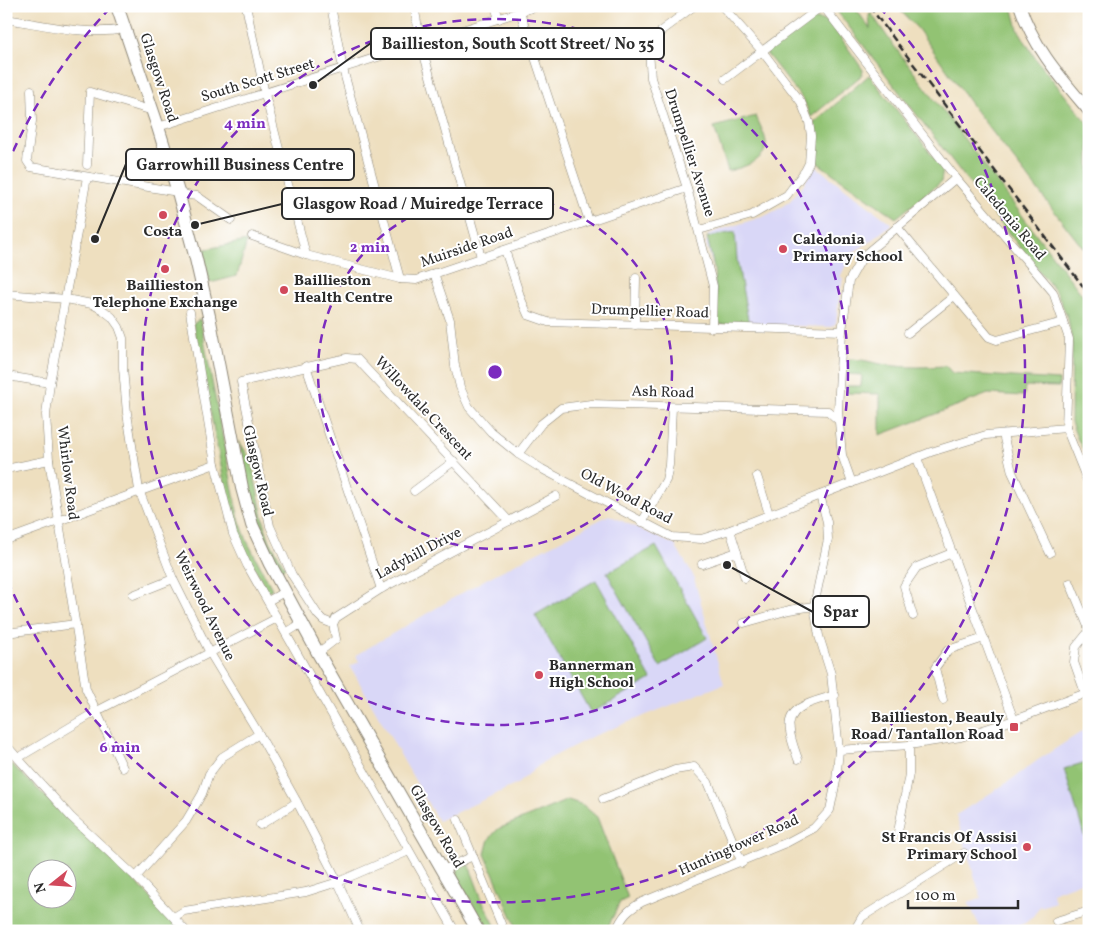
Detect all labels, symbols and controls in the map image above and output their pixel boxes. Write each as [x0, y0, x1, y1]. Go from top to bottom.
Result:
callout: Baillieston, South Scott Street/ No 35 [371, 28, 664, 59]
street label: Glasgow Road [134, 31, 182, 125]
text: Baillieston, South Scott Street/ No 35 [382, 34, 655, 56]
street label: South Scott Street [199, 54, 317, 108]
street label: Drumpellier Avenue [658, 86, 720, 220]
text: 4 min [224, 114, 266, 135]
callout: Garrowhill Business Centre [126, 149, 354, 180]
text: Garrowhill Business Centre [136, 155, 344, 177]
street label: Caledonia Road [968, 173, 1050, 265]
callout: Glasgow Road / Muiredge Terrace [282, 188, 553, 219]
text: Glasgow Road / Muiredge Terrace [293, 194, 543, 216]
marker: Costa [157, 209, 169, 221]
place label: Costa [144, 222, 182, 243]
street label: Muirside Road [418, 222, 516, 274]
place label: Caledonia Primary School [793, 230, 903, 268]
text: 2 min [350, 238, 390, 259]
marker: Caledonia Primary School [777, 243, 789, 255]
marker: Baillieston Telephone Exchange [159, 263, 171, 275]
place label: Baillieston Health Centre [294, 271, 393, 309]
place label: Baillieston Telephone Exchange [93, 276, 238, 314]
marker: Baillieston Health Centre [278, 284, 290, 296]
street label: Drumpellier Road [590, 299, 710, 325]
street label: Willowdale Crescent [369, 352, 477, 466]
centre of rings [486, 363, 504, 381]
street label: Ash Road [631, 381, 695, 405]
street label: Glasgow Road [236, 423, 278, 519]
street label: Whirlow Road [51, 425, 83, 521]
street label: Old Wood Road [576, 464, 676, 530]
street label: Ladyhill Drive [372, 523, 466, 585]
street label: Weirwood Avenue [168, 548, 240, 664]
callout: Spar [813, 596, 869, 627]
text: Spar [823, 602, 859, 624]
place label: Bannerman High School [549, 656, 634, 694]
marker: Bannerman High School [533, 669, 545, 681]
place label: Baillieston, Beauly Road/ Tantallon Road [851, 708, 1005, 746]
marker: Baillieston, Beauly Road/ Tantallon Road [1008, 721, 1020, 733]
text: 6 min [100, 738, 141, 759]
street label: Glasgow Road [404, 782, 468, 872]
street label: Huntingtower Road [675, 810, 803, 882]
place label: St Francis Of Assisi Primary School [882, 828, 1017, 866]
marker: St Francis Of Assisi Primary School [1021, 841, 1033, 853]
north arrow [28, 860, 78, 910]
scale bar [908, 877, 1018, 909]
text: N [30, 880, 52, 895]
text: 100 m [915, 886, 955, 907]

